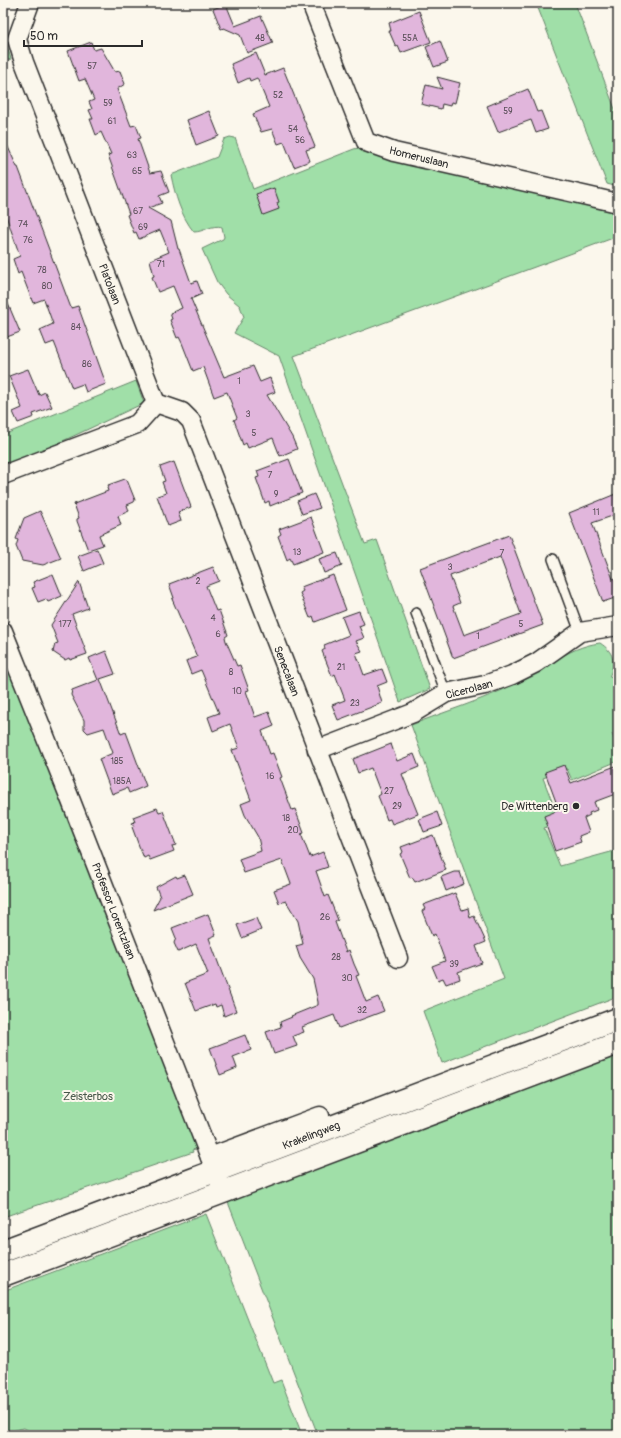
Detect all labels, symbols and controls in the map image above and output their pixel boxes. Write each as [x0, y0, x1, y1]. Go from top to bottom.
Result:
scale bar [24, 22, 142, 48]
text: 50 m [30, 29, 58, 44]
house number: 48 [255, 33, 265, 44]
house number: 55A [402, 33, 418, 44]
house number: 57 [87, 61, 97, 72]
house number: 52 [273, 90, 283, 101]
house number: 59 [103, 98, 113, 109]
house number: 59 [503, 106, 513, 117]
house number: 61 [108, 116, 116, 127]
house number: 54 [288, 124, 299, 135]
house number: 56 [295, 135, 305, 146]
street label: Homeruslaan [388, 144, 450, 171]
house number: 63 [127, 150, 137, 161]
house number: 65 [132, 166, 142, 177]
house number: 67 [133, 206, 143, 217]
house number: 74 [18, 219, 29, 230]
house number: 69 [138, 222, 148, 233]
house number: 76 [23, 235, 33, 246]
house number: 71 [157, 259, 165, 270]
street label: Platolaan [96, 262, 123, 306]
house number: 78 [37, 265, 47, 276]
house number: 80 [42, 281, 52, 292]
house number: 84 [71, 322, 82, 333]
house number: 86 [82, 359, 92, 370]
house number: 1 [237, 376, 241, 387]
house number: 3 [245, 409, 251, 420]
house number: 5 [252, 428, 257, 439]
house number: 7 [268, 470, 273, 481]
house number: 9 [274, 489, 279, 500]
house number: 11 [592, 507, 600, 518]
house number: 13 [293, 547, 301, 558]
house number: 7 [500, 548, 505, 559]
house number: 3 [447, 562, 453, 573]
house number: 2 [195, 576, 201, 587]
house number: 4 [210, 613, 216, 624]
house number: 177 [58, 619, 72, 630]
house number: 5 [519, 619, 524, 630]
house number: 6 [215, 629, 221, 640]
house number: 1 [476, 631, 480, 642]
street label: Senecalaan [271, 644, 302, 698]
house number: 21 [337, 662, 345, 673]
house number: 8 [229, 667, 234, 678]
street label: Cicerolaan [444, 677, 494, 702]
house number: 10 [232, 686, 242, 697]
house number: 23 [350, 698, 360, 709]
house number: 185 [111, 756, 124, 767]
house number: 16 [266, 771, 274, 782]
house number: 185A [113, 776, 132, 787]
house number: 27 [384, 786, 394, 797]
place label: De Wittenberg [501, 800, 568, 813]
house number: 29 [392, 801, 402, 812]
marker: De Wittenberg [571, 801, 581, 811]
house number: 18 [282, 813, 290, 824]
house number: 20 [287, 825, 299, 836]
street label: Professor Lorentzlaan [89, 861, 138, 961]
house number: 26 [320, 912, 330, 923]
house number: 28 [331, 952, 341, 963]
house number: 39 [449, 959, 459, 970]
house number: 30 [341, 973, 353, 984]
house number: 32 [357, 1005, 367, 1016]
park label: Zeisterbos [63, 1090, 113, 1103]
street label: Krakelingweg [281, 1118, 342, 1152]

